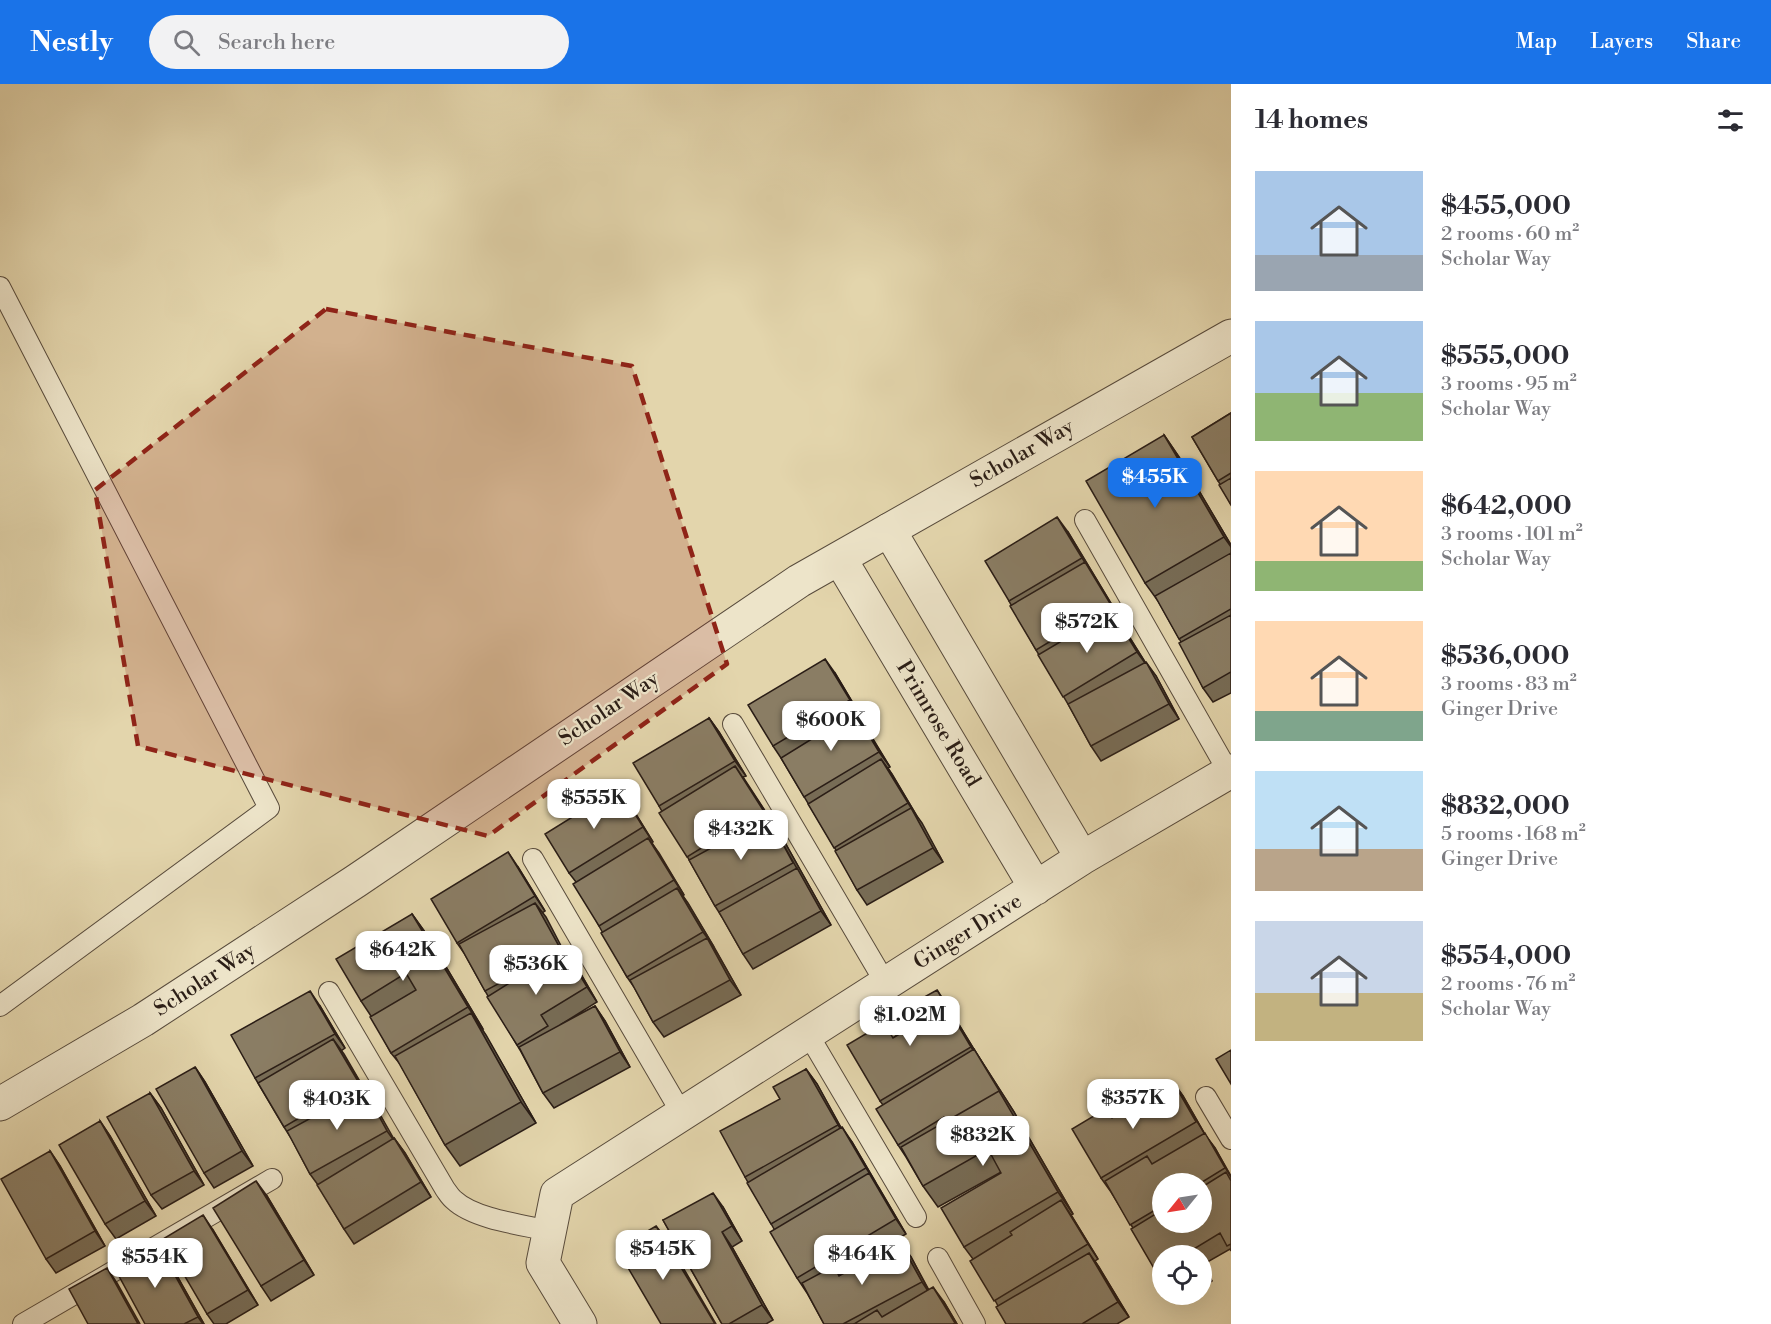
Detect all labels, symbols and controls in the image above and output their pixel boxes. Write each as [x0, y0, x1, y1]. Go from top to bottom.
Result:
search box [149, 15, 569, 69]
text: Nestly [30, 25, 113, 60]
icon: search [170, 26, 203, 59]
text: Search here [218, 29, 335, 56]
text: Map [1516, 29, 1557, 55]
text: Layers [1590, 29, 1653, 55]
text: Share [1686, 29, 1741, 55]
text: 14 homes [1255, 104, 1368, 136]
icon: filters [1714, 104, 1747, 137]
text: $455,000 [1441, 190, 1571, 222]
icon: home [1303, 195, 1375, 267]
text: 2 rooms · 60 m² [1441, 222, 1579, 247]
text: Scholar Way [1441, 247, 1551, 272]
text: $555,000 [1441, 340, 1570, 372]
icon: home [1303, 345, 1375, 417]
text: 3 rooms · 95 m² [1441, 372, 1577, 397]
text: Scholar Way [1441, 397, 1551, 422]
street label: Scholar Way [966, 413, 1079, 494]
pin: $455K [1113, 458, 1197, 509]
text: $455K [1122, 465, 1188, 490]
text: $642,000 [1441, 490, 1572, 522]
icon: home [1303, 495, 1375, 567]
text: 3 rooms · 101 m² [1441, 522, 1583, 547]
text: Scholar Way [1441, 547, 1551, 572]
pin: $572K [1045, 603, 1129, 654]
text: $572K [1055, 610, 1119, 635]
text: $536,000 [1441, 640, 1569, 672]
icon: home [1303, 645, 1375, 717]
street label: Primrose Road [890, 656, 986, 792]
street label: Scholar Way [554, 666, 665, 752]
text: 3 rooms · 83 m² [1441, 672, 1577, 697]
text: Ginger Drive [1441, 697, 1558, 722]
pin: $600K [789, 701, 873, 752]
text: $600K [796, 708, 866, 733]
pin: $555K [552, 779, 636, 830]
text: $555K [561, 786, 627, 811]
text: $832,000 [1441, 790, 1570, 822]
icon: home [1303, 795, 1375, 867]
pin: $432K [699, 810, 783, 861]
text: $432K [708, 817, 774, 842]
text: 5 rooms · 168 m² [1441, 822, 1586, 847]
text: Ginger Drive [1441, 847, 1558, 872]
street label: Ginger Drive [909, 888, 1027, 976]
pin: $642K [361, 931, 445, 982]
street label: Scholar Way [150, 937, 261, 1022]
text: $642K [370, 938, 437, 963]
text: $554,000 [1441, 940, 1571, 972]
pin: $536K [494, 945, 578, 996]
icon: home [1303, 945, 1375, 1017]
text: $536K [503, 952, 569, 977]
text: 2 rooms · 76 m² [1441, 972, 1575, 997]
pin: $1.02M [861, 996, 959, 1047]
text: Scholar Way [1441, 997, 1551, 1022]
text: $1.02M [874, 1003, 946, 1028]
pin: $357K [1091, 1079, 1175, 1130]
pin: $403K [295, 1080, 379, 1131]
text: $357K [1101, 1086, 1165, 1111]
text: $403K [303, 1087, 371, 1112]
pin: $832K [941, 1116, 1025, 1167]
text: $832K [950, 1123, 1016, 1148]
north arrow [1152, 1173, 1212, 1233]
map controls [1152, 1173, 1212, 1305]
pin: $545K [621, 1230, 705, 1281]
pin: $464K [820, 1235, 904, 1286]
text: $545K [630, 1237, 696, 1262]
pin: $554K [113, 1238, 197, 1289]
text: $464K [828, 1242, 896, 1267]
text: $554K [122, 1245, 188, 1270]
button: locate [1152, 1245, 1212, 1305]

